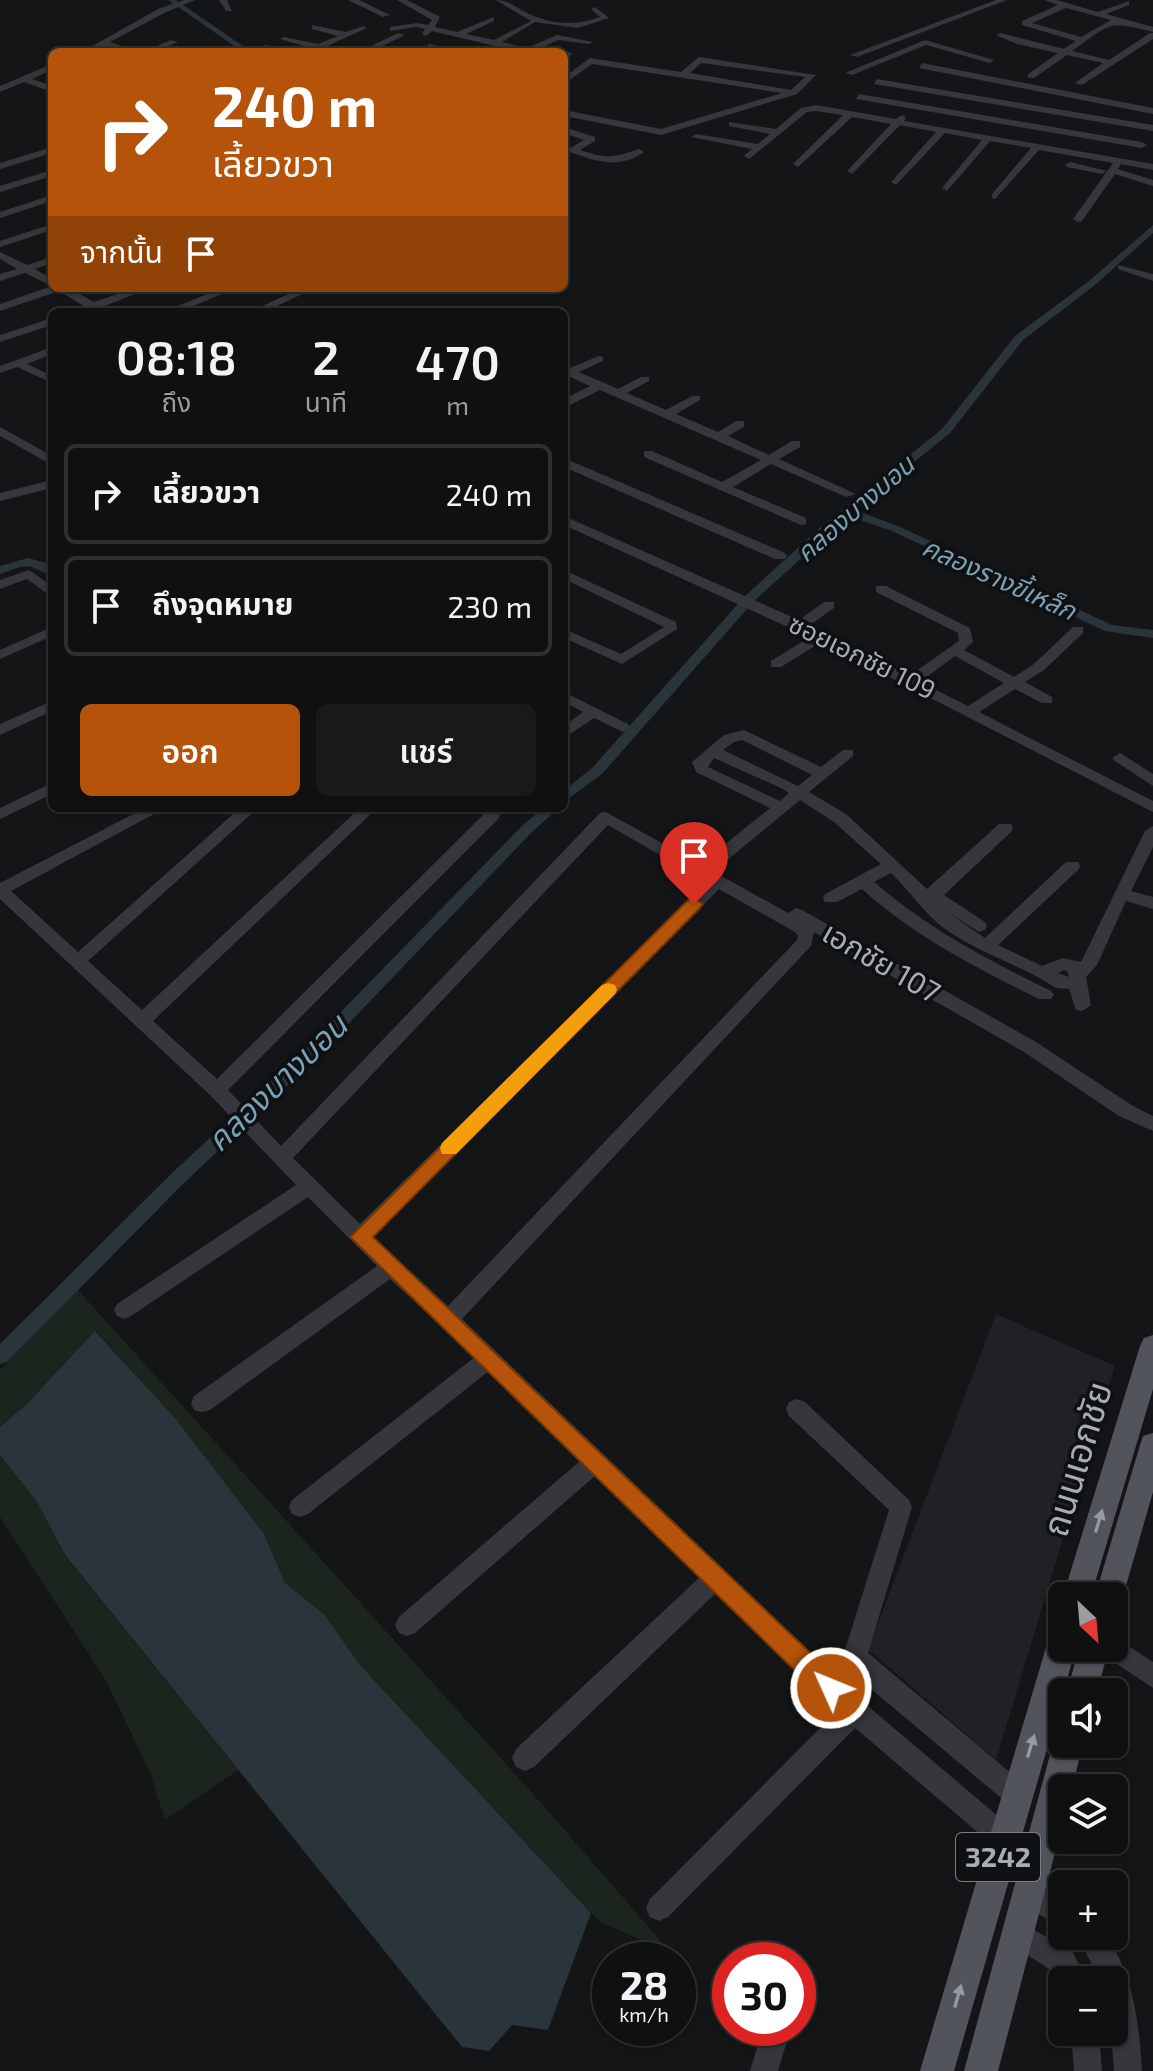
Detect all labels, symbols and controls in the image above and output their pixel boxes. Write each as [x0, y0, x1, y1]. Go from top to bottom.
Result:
text: 240 m [212, 71, 377, 138]
icon: right [80, 80, 184, 184]
text: เลี้ยวขวา [212, 141, 334, 184]
icon: arrive [179, 232, 223, 276]
text: จากนั้น [80, 233, 163, 269]
text: 08:18 [116, 327, 237, 385]
text: 2 [312, 327, 340, 385]
text: 470 [415, 332, 500, 390]
text: ถึง [162, 386, 191, 417]
text: นาที [305, 386, 347, 417]
text: m [446, 389, 469, 420]
water label: คลองบางบอน [789, 447, 921, 568]
icon: right [84, 472, 128, 516]
text: เลี้ยวขวา [152, 473, 260, 509]
text: 240 m [446, 476, 532, 512]
water label: คลองรางขี้เหล็ก [918, 529, 1083, 626]
icon: arrive [84, 584, 128, 628]
text: ถึงจุดหมาย [152, 585, 293, 621]
text: 230 m [447, 588, 532, 624]
street label: ซอยเอกชัย 109 [784, 607, 941, 704]
button: ออก [80, 704, 300, 796]
button: แชร์ [316, 704, 536, 796]
pin [660, 822, 728, 904]
icon: arrive [672, 834, 716, 878]
street label: เอกชัย 107 [817, 913, 947, 1009]
water label: คลองบางบอน [198, 1004, 355, 1158]
street label: ถนนเอกชัย [1032, 1376, 1119, 1541]
one-way arrow [1094, 1509, 1106, 1533]
north arrow [1048, 1582, 1128, 1662]
map controls [1048, 1582, 1128, 2046]
position arrow [789, 1646, 873, 1730]
button: sound [1048, 1678, 1128, 1758]
one-way arrow [1025, 1734, 1038, 1758]
button: layers [1048, 1774, 1128, 1854]
road number: 3242 [956, 1833, 1040, 1881]
button: + [1048, 1870, 1128, 1950]
speed limit sign: 30 [712, 1942, 816, 2046]
text: 28 [620, 1960, 668, 2008]
button: − [1048, 1966, 1128, 2046]
one-way arrow [953, 1983, 965, 2008]
text: km/h [619, 2002, 669, 2026]

